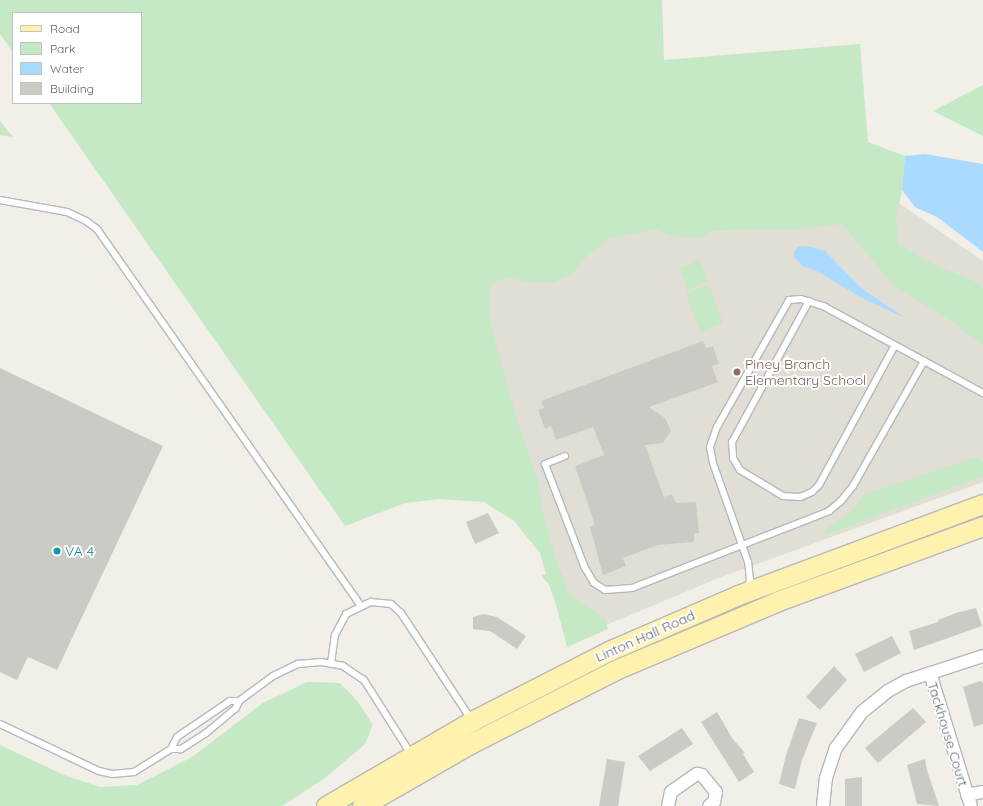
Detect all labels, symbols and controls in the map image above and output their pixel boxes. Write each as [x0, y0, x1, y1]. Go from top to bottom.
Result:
legend [12, 12, 142, 104]
text: Road [50, 21, 80, 36]
text: Park [50, 41, 75, 56]
text: Water [50, 61, 84, 76]
text: Building [50, 81, 94, 96]
place label: Piney Branch Elementary School [745, 356, 866, 388]
marker: Piney Branch Elementary School [732, 367, 742, 377]
place label: VA 4 [65, 543, 94, 559]
marker: VA 4 [52, 546, 62, 556]
street label: Linton Hall Road [593, 607, 697, 665]
street label: Tackhouse Court [924, 680, 972, 788]

